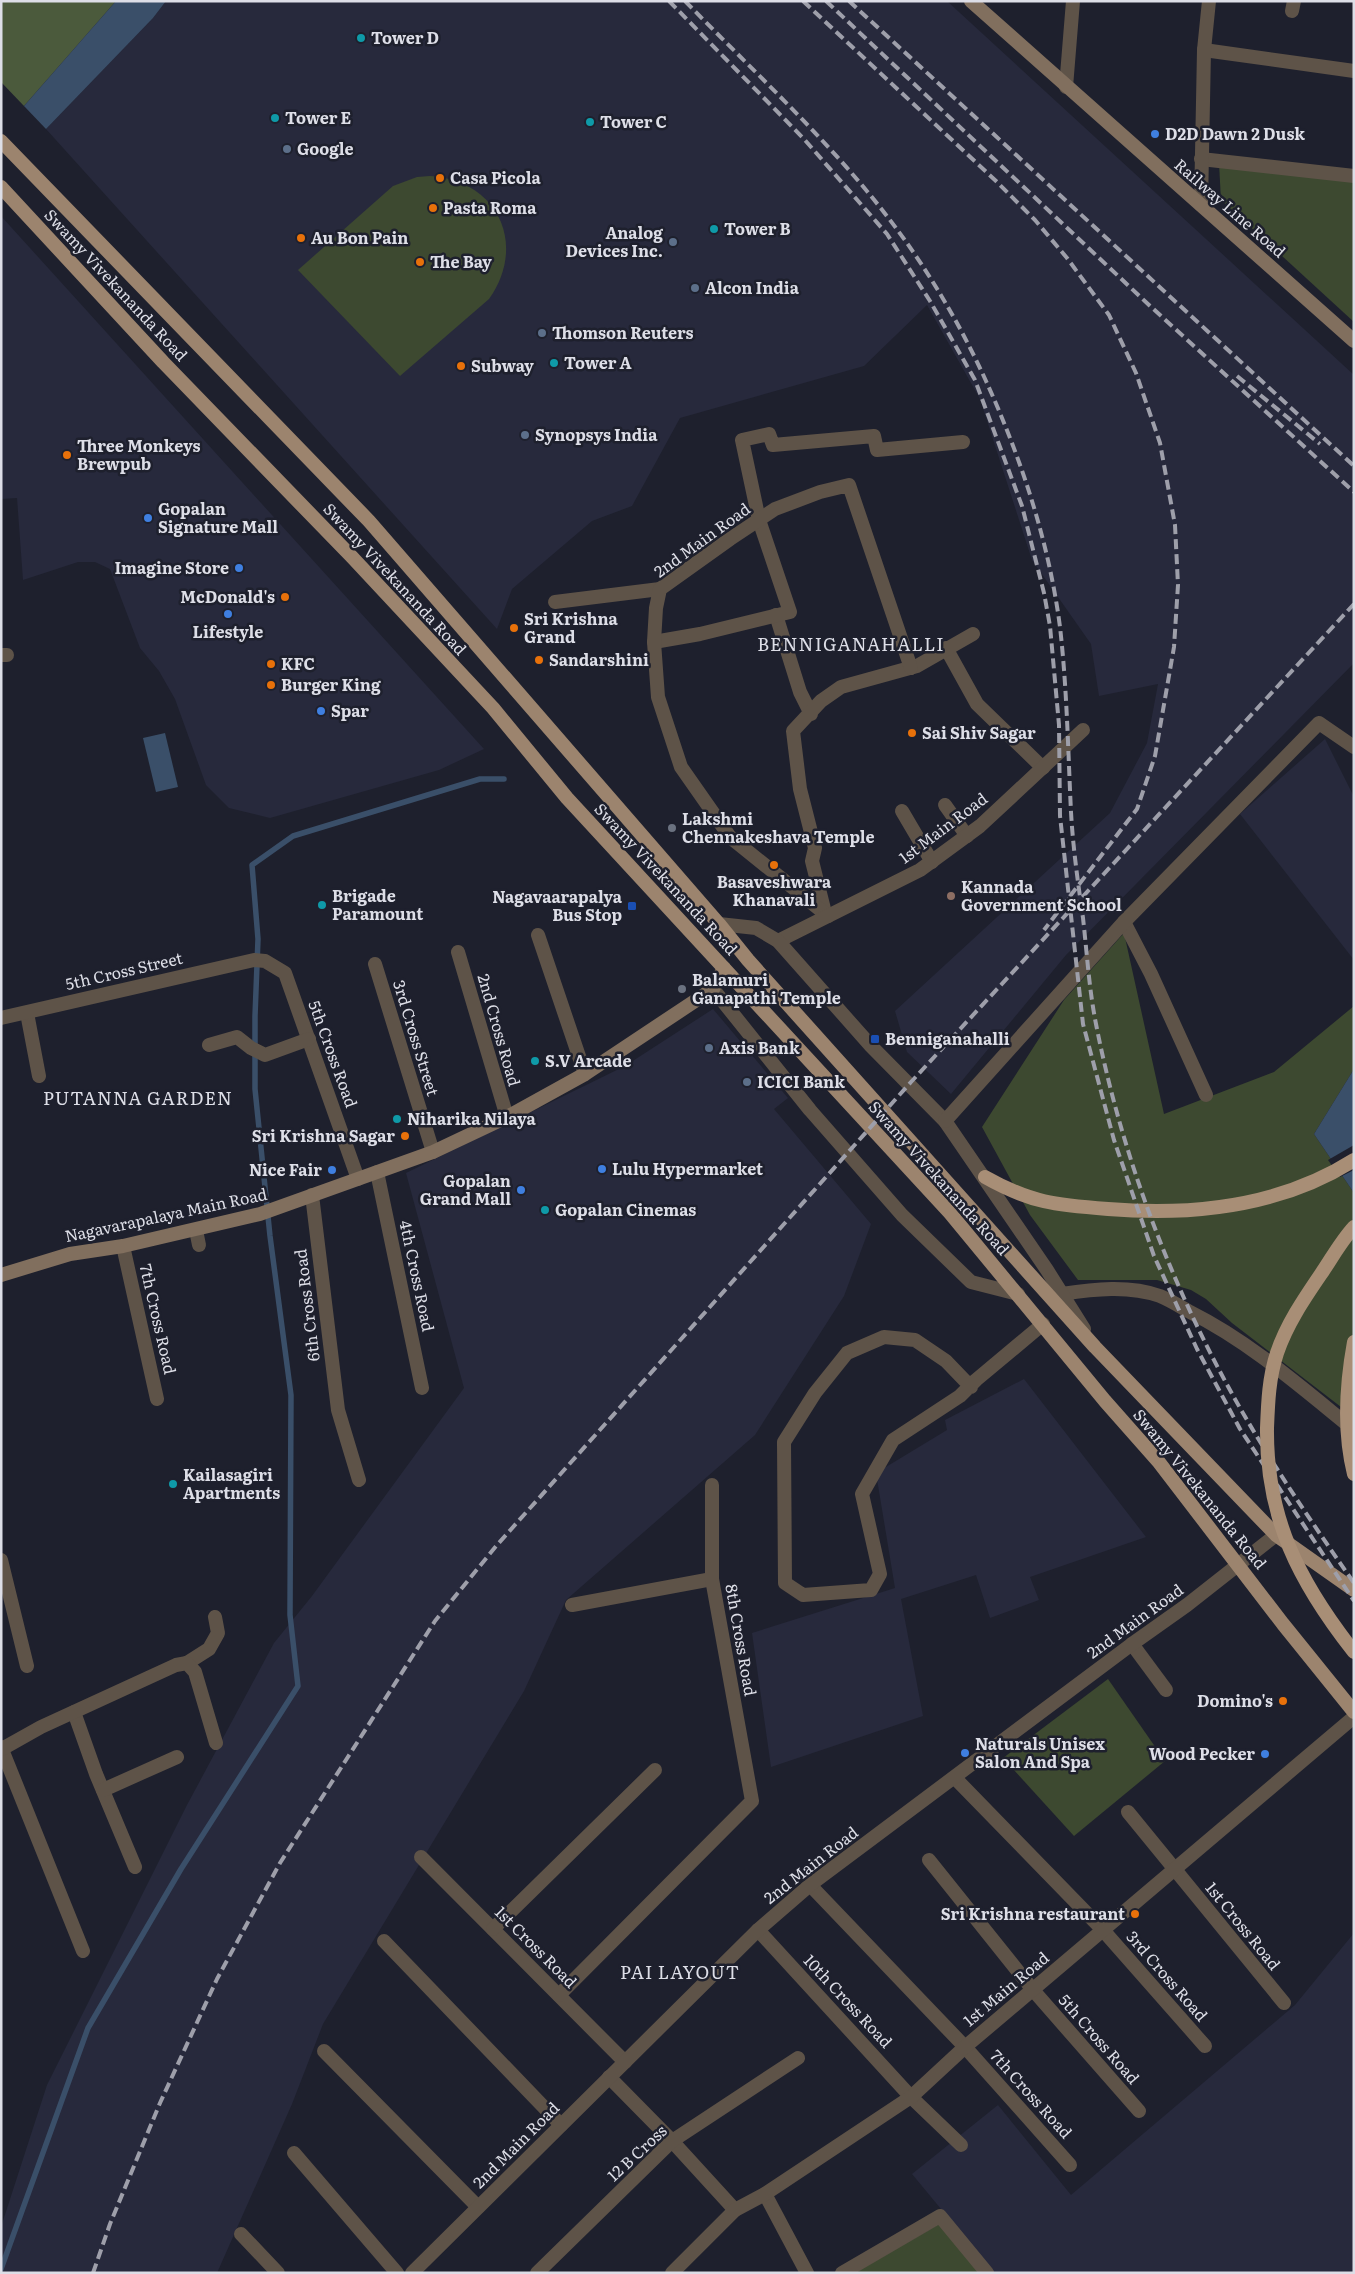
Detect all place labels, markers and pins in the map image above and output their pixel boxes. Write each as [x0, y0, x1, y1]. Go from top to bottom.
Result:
place label: Tower D [371, 25, 439, 49]
marker: Tower D [355, 32, 367, 44]
place label: Tower E [285, 105, 352, 129]
place label: Tower C [600, 109, 667, 133]
marker: Tower E [269, 112, 281, 124]
marker: Tower C [584, 116, 596, 128]
place label: D2D Dawn 2 Dusk [1165, 121, 1305, 145]
marker: D2D Dawn 2 Dusk [1149, 128, 1161, 140]
place label: Google [297, 136, 354, 160]
marker: Google [281, 143, 293, 155]
place label: Casa Picola [450, 165, 541, 189]
marker: Casa Picola [434, 172, 446, 184]
place label: Pasta Roma [443, 195, 537, 219]
marker: Pasta Roma [427, 202, 439, 214]
place label: Tower B [724, 216, 791, 240]
place label: Analog Devices Inc. [566, 220, 663, 262]
marker: Tower B [708, 223, 720, 235]
place label: Au Bon Pain [311, 225, 408, 249]
marker: Au Bon Pain [295, 232, 307, 244]
marker: Analog Devices Inc. [667, 236, 679, 248]
place label: The Bay [430, 249, 492, 273]
marker: The Bay [414, 256, 426, 268]
place label: Alcon India [705, 275, 800, 299]
marker: Alcon India [689, 282, 701, 294]
place label: Thomson Reuters [552, 320, 694, 344]
marker: Thomson Reuters [536, 327, 548, 339]
place label: Tower A [564, 350, 632, 374]
place label: Subway [471, 353, 534, 377]
marker: Tower A [548, 357, 560, 369]
marker: Subway [455, 360, 467, 372]
place label: Synopsys India [535, 422, 658, 446]
marker: Synopsys India [519, 429, 531, 441]
place label: Three Monkeys Brewpub [77, 433, 200, 475]
marker: Three Monkeys Brewpub [61, 449, 73, 461]
place label: Gopalan Signature Mall [158, 496, 278, 538]
marker: Gopalan Signature Mall [142, 512, 154, 524]
place label: Imagine Store [114, 555, 229, 579]
marker: Imagine Store [233, 562, 245, 574]
place label: McDonald's [180, 584, 275, 608]
marker: McDonald's [279, 591, 291, 603]
place label: Sri Krishna Grand [524, 606, 619, 648]
marker: Lifestyle [222, 608, 234, 620]
place label: Lifestyle [193, 619, 263, 643]
marker: Sri Krishna Grand [508, 622, 520, 634]
place label: Sandarshini [549, 647, 649, 671]
place label: KFC [281, 651, 315, 675]
marker: Sandarshini [533, 654, 545, 666]
marker: KFC [265, 658, 277, 670]
place label: Burger King [281, 672, 381, 696]
marker: Burger King [265, 679, 277, 691]
place label: Spar [331, 698, 369, 722]
marker: Spar [315, 705, 327, 717]
place label: Sai Shiv Sagar [922, 720, 1036, 744]
marker: Sai Shiv Sagar [906, 727, 918, 739]
place label: Lakshmi Chennakeshava Temple [682, 806, 875, 848]
marker: Lakshmi Chennakeshava Temple [666, 822, 678, 834]
marker: Basaveshwara Khanavali [768, 859, 780, 871]
place label: Basaveshwara Khanavali [717, 869, 832, 911]
place label: Kannada Government School [961, 874, 1122, 916]
place label: Brigade Paramount [332, 883, 423, 925]
place label: Nagavaarapalya Bus Stop [492, 884, 623, 926]
marker: Kannada Government School [945, 890, 957, 902]
marker: Brigade Paramount [316, 899, 328, 911]
marker: Nagavaarapalya Bus Stop [626, 900, 638, 912]
place label: Balamuri Ganapathi Temple [692, 967, 841, 1009]
marker: Balamuri Ganapathi Temple [676, 983, 688, 995]
place label: Benniganahalli [885, 1026, 1010, 1050]
marker: Benniganahalli [869, 1033, 881, 1045]
place label: Axis Bank [719, 1035, 800, 1059]
marker: Axis Bank [703, 1042, 715, 1054]
place label: S.V Arcade [545, 1048, 632, 1072]
marker: S.V Arcade [529, 1055, 541, 1067]
place label: ICICI Bank [757, 1069, 845, 1093]
marker: ICICI Bank [741, 1076, 753, 1088]
place label: Niharika Nilaya [407, 1106, 536, 1130]
marker: Niharika Nilaya [391, 1113, 403, 1125]
place label: Sri Krishna Sagar [252, 1123, 395, 1147]
marker: Sri Krishna Sagar [399, 1130, 411, 1142]
place label: Lulu Hypermarket [612, 1156, 763, 1180]
place label: Nice Fair [249, 1157, 322, 1181]
marker: Lulu Hypermarket [596, 1163, 608, 1175]
marker: Nice Fair [326, 1164, 338, 1176]
place label: Gopalan Grand Mall [420, 1168, 511, 1210]
marker: Gopalan Grand Mall [515, 1184, 527, 1196]
place label: Gopalan Cinemas [555, 1197, 696, 1221]
marker: Gopalan Cinemas [539, 1204, 551, 1216]
place label: Kailasagiri Apartments [183, 1462, 280, 1504]
marker: Kailasagiri Apartments [167, 1478, 179, 1490]
place label: Domino's [1197, 1688, 1273, 1712]
marker: Domino's [1277, 1695, 1289, 1707]
place label: Naturals Unisex Salon And Spa [975, 1731, 1105, 1773]
place label: Wood Pecker [1149, 1741, 1255, 1765]
marker: Naturals Unisex Salon And Spa [959, 1747, 971, 1759]
marker: Wood Pecker [1259, 1748, 1271, 1760]
place label: Sri Krishna restaurant [941, 1901, 1125, 1925]
marker: Sri Krishna restaurant [1129, 1908, 1141, 1920]

